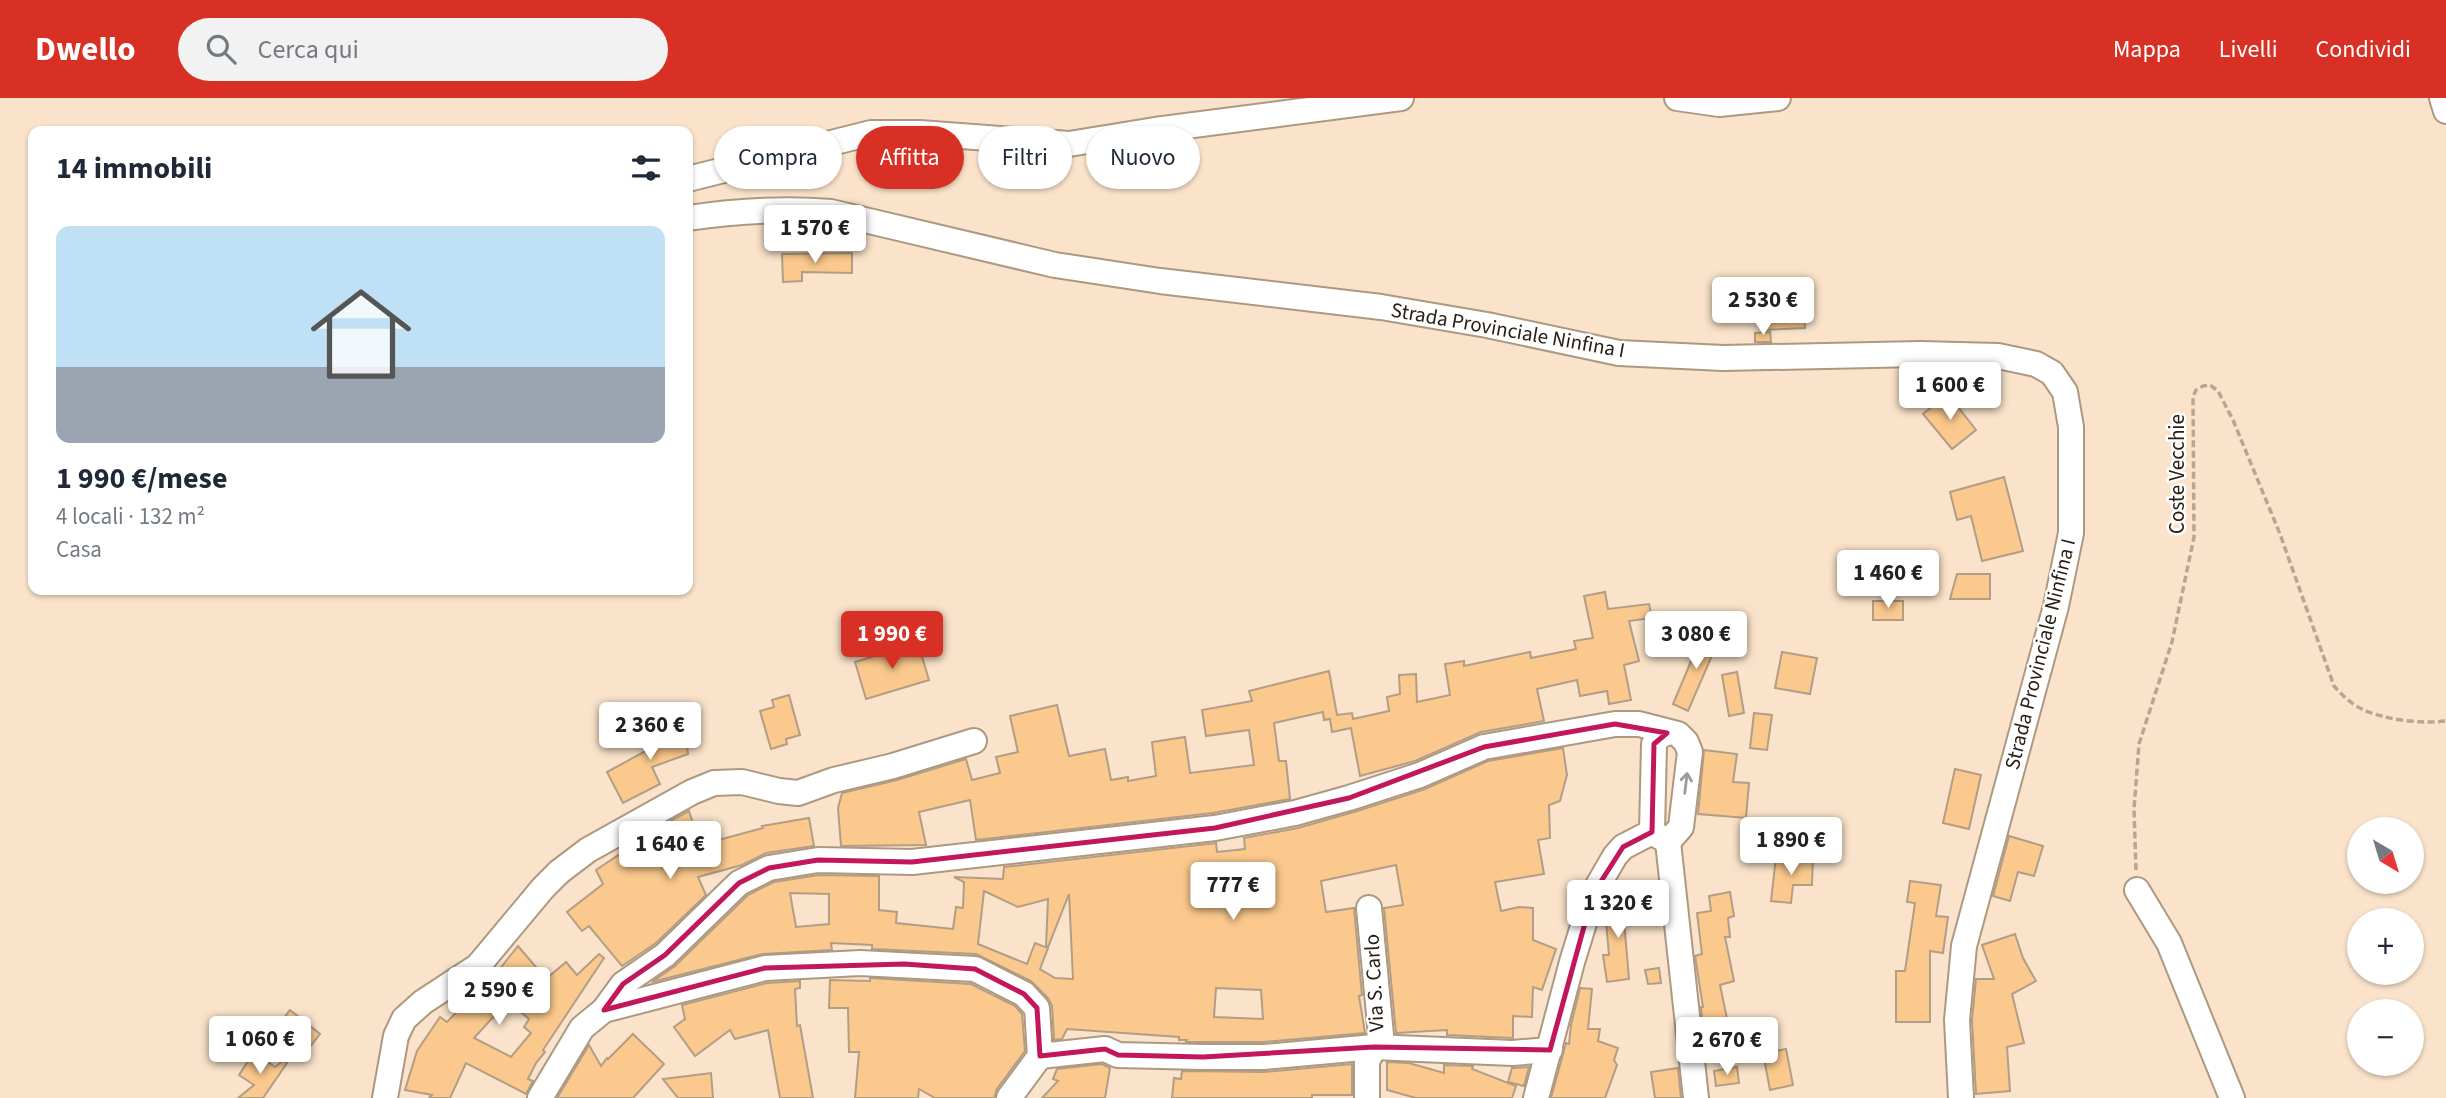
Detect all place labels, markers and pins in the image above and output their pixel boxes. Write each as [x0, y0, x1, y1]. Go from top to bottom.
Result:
pin: 1 570 € [750, 206, 880, 265]
pin: 2 530 € [1698, 278, 1828, 337]
pin: 1 600 € [1885, 362, 2015, 422]
pin: 1 460 € [1823, 550, 1953, 610]
pin: 1 990 € [827, 612, 957, 671]
pin: 3 080 € [1631, 612, 1761, 671]
pin: 2 360 € [585, 702, 715, 762]
pin: 1 890 € [1726, 818, 1856, 877]
pin: 1 640 € [605, 822, 735, 881]
pin: 777 € [1184, 862, 1282, 922]
pin: 1 320 € [1553, 880, 1683, 940]
pin: 2 590 € [434, 968, 564, 1027]
pin: 1 060 € [195, 1016, 325, 1076]
pin: 2 670 € [1662, 1018, 1792, 1077]

